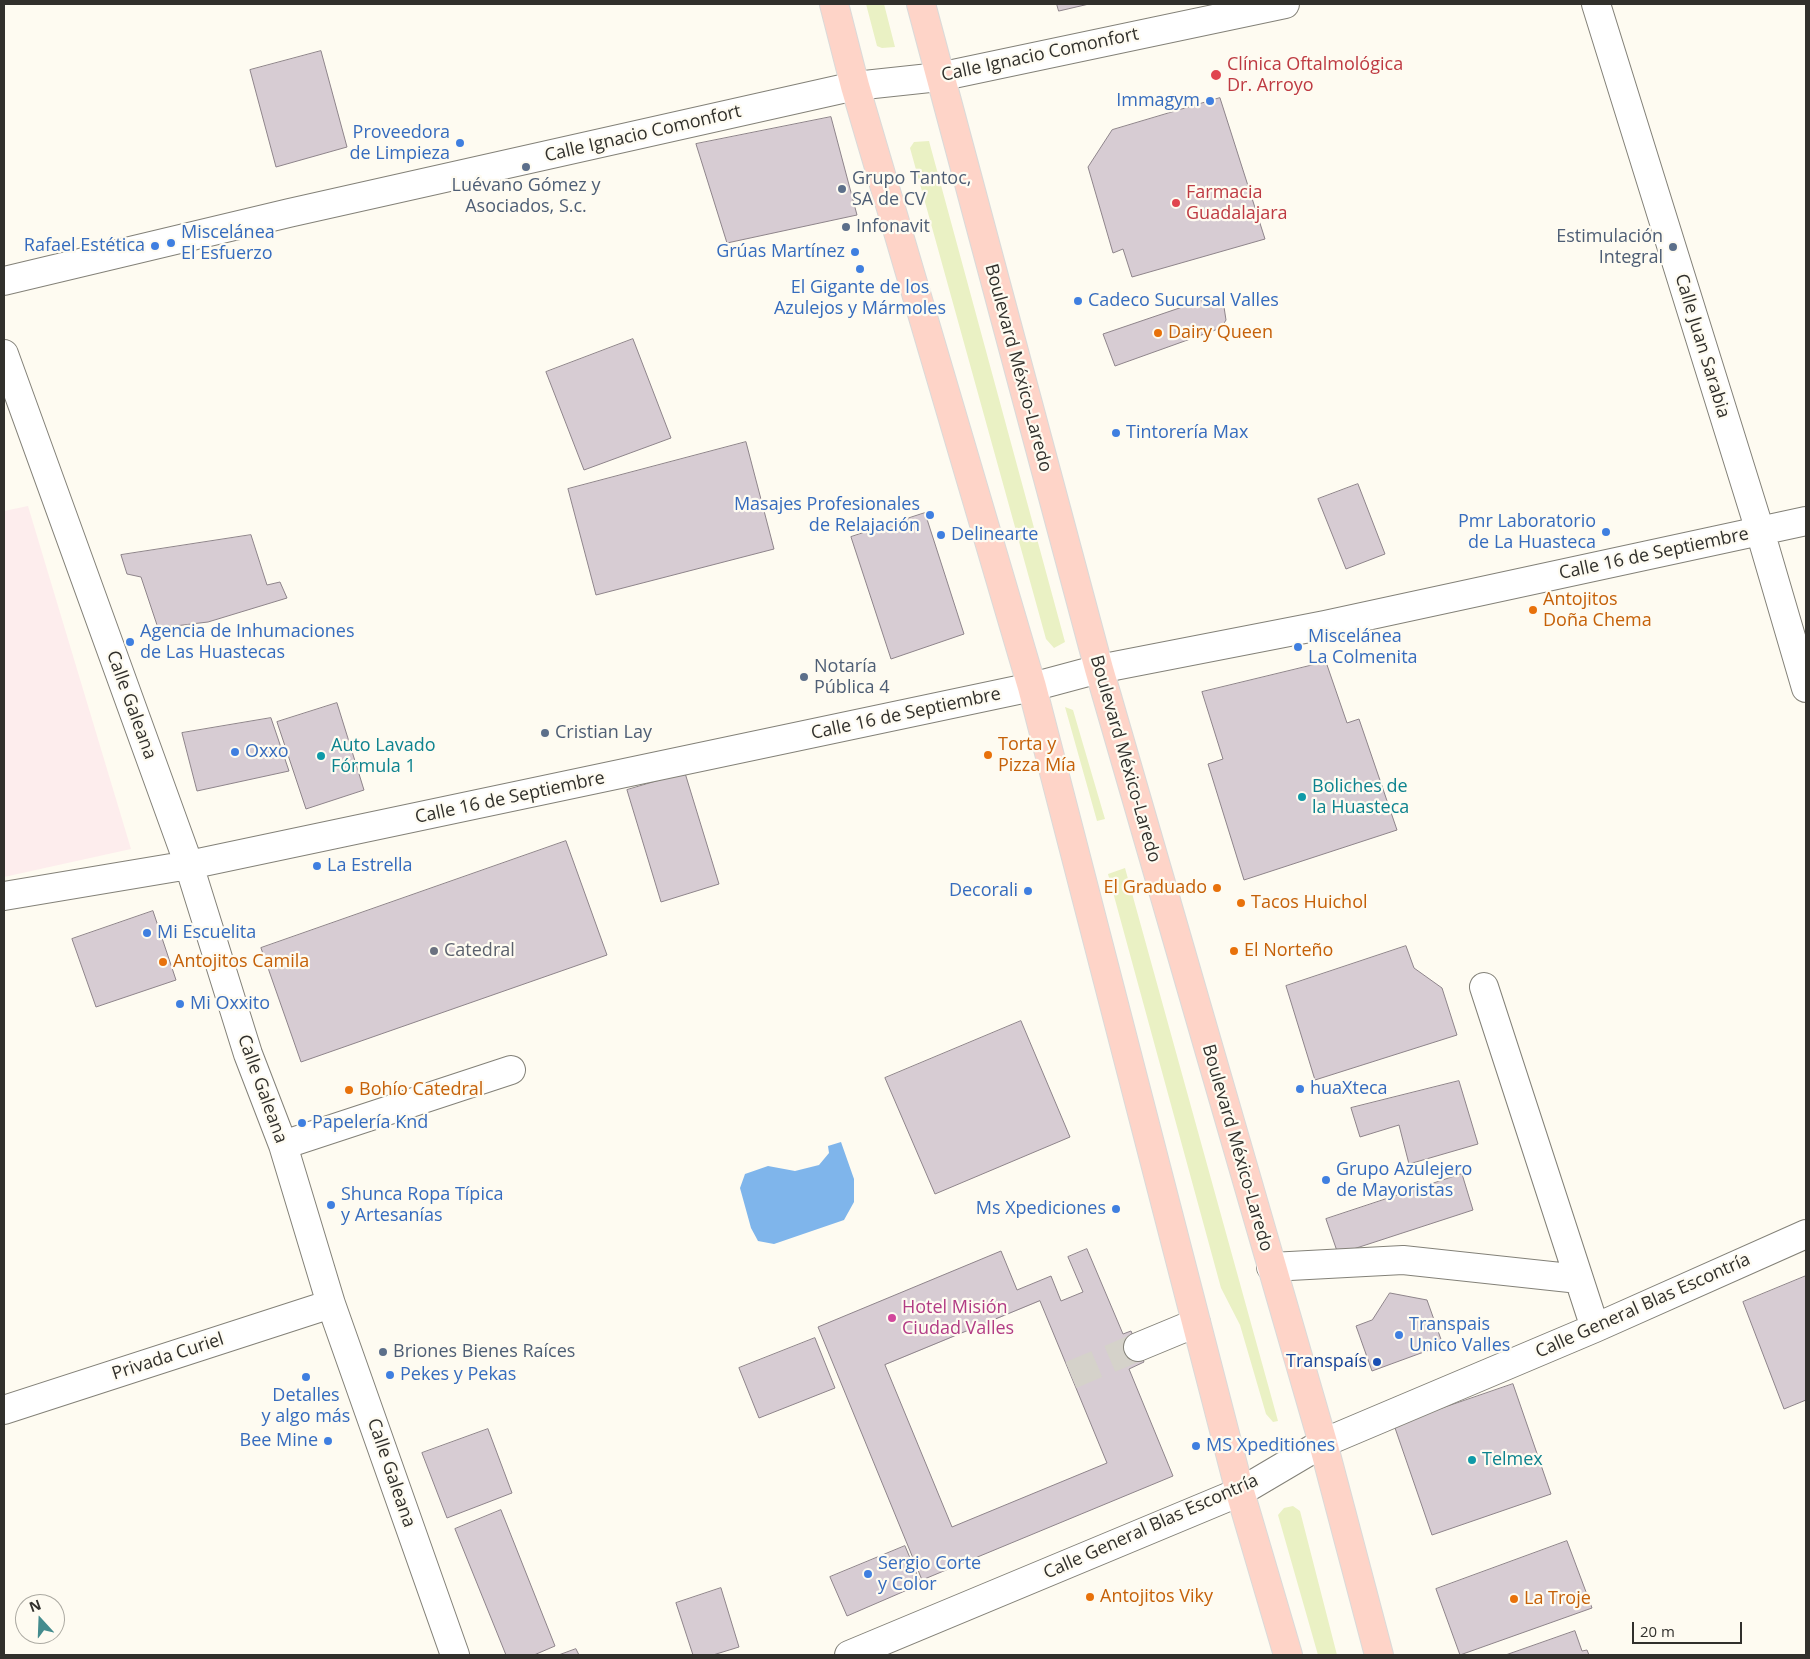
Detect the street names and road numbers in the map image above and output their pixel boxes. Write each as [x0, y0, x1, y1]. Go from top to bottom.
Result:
street label: Calle Ignacio Comonfort [939, 24, 1141, 86]
street label: Calle Ignacio Comonfort [543, 101, 743, 167]
street label: Boulevard México-Laredo [980, 262, 1056, 474]
street label: Calle Juan Sarabia [1670, 271, 1734, 421]
street label: Calle 16 de Septiembre [1557, 523, 1751, 585]
street label: Calle Galeana [101, 648, 161, 762]
street label: Boulevard México-Laredo [1085, 653, 1165, 865]
street label: Calle 16 de Septiembre [809, 683, 1003, 745]
street label: Calle 16 de Septiembre [413, 767, 607, 829]
street label: Calle Galeana [232, 1032, 292, 1146]
street label: Boulevard México-Laredo [1197, 1042, 1277, 1254]
street label: Calle General Blas Escontría [1532, 1249, 1754, 1363]
street label: Privada Curiel [109, 1329, 227, 1385]
street label: Calle Galeana [362, 1416, 420, 1530]
street label: Calle General Blas Escontría [1040, 1470, 1262, 1584]

